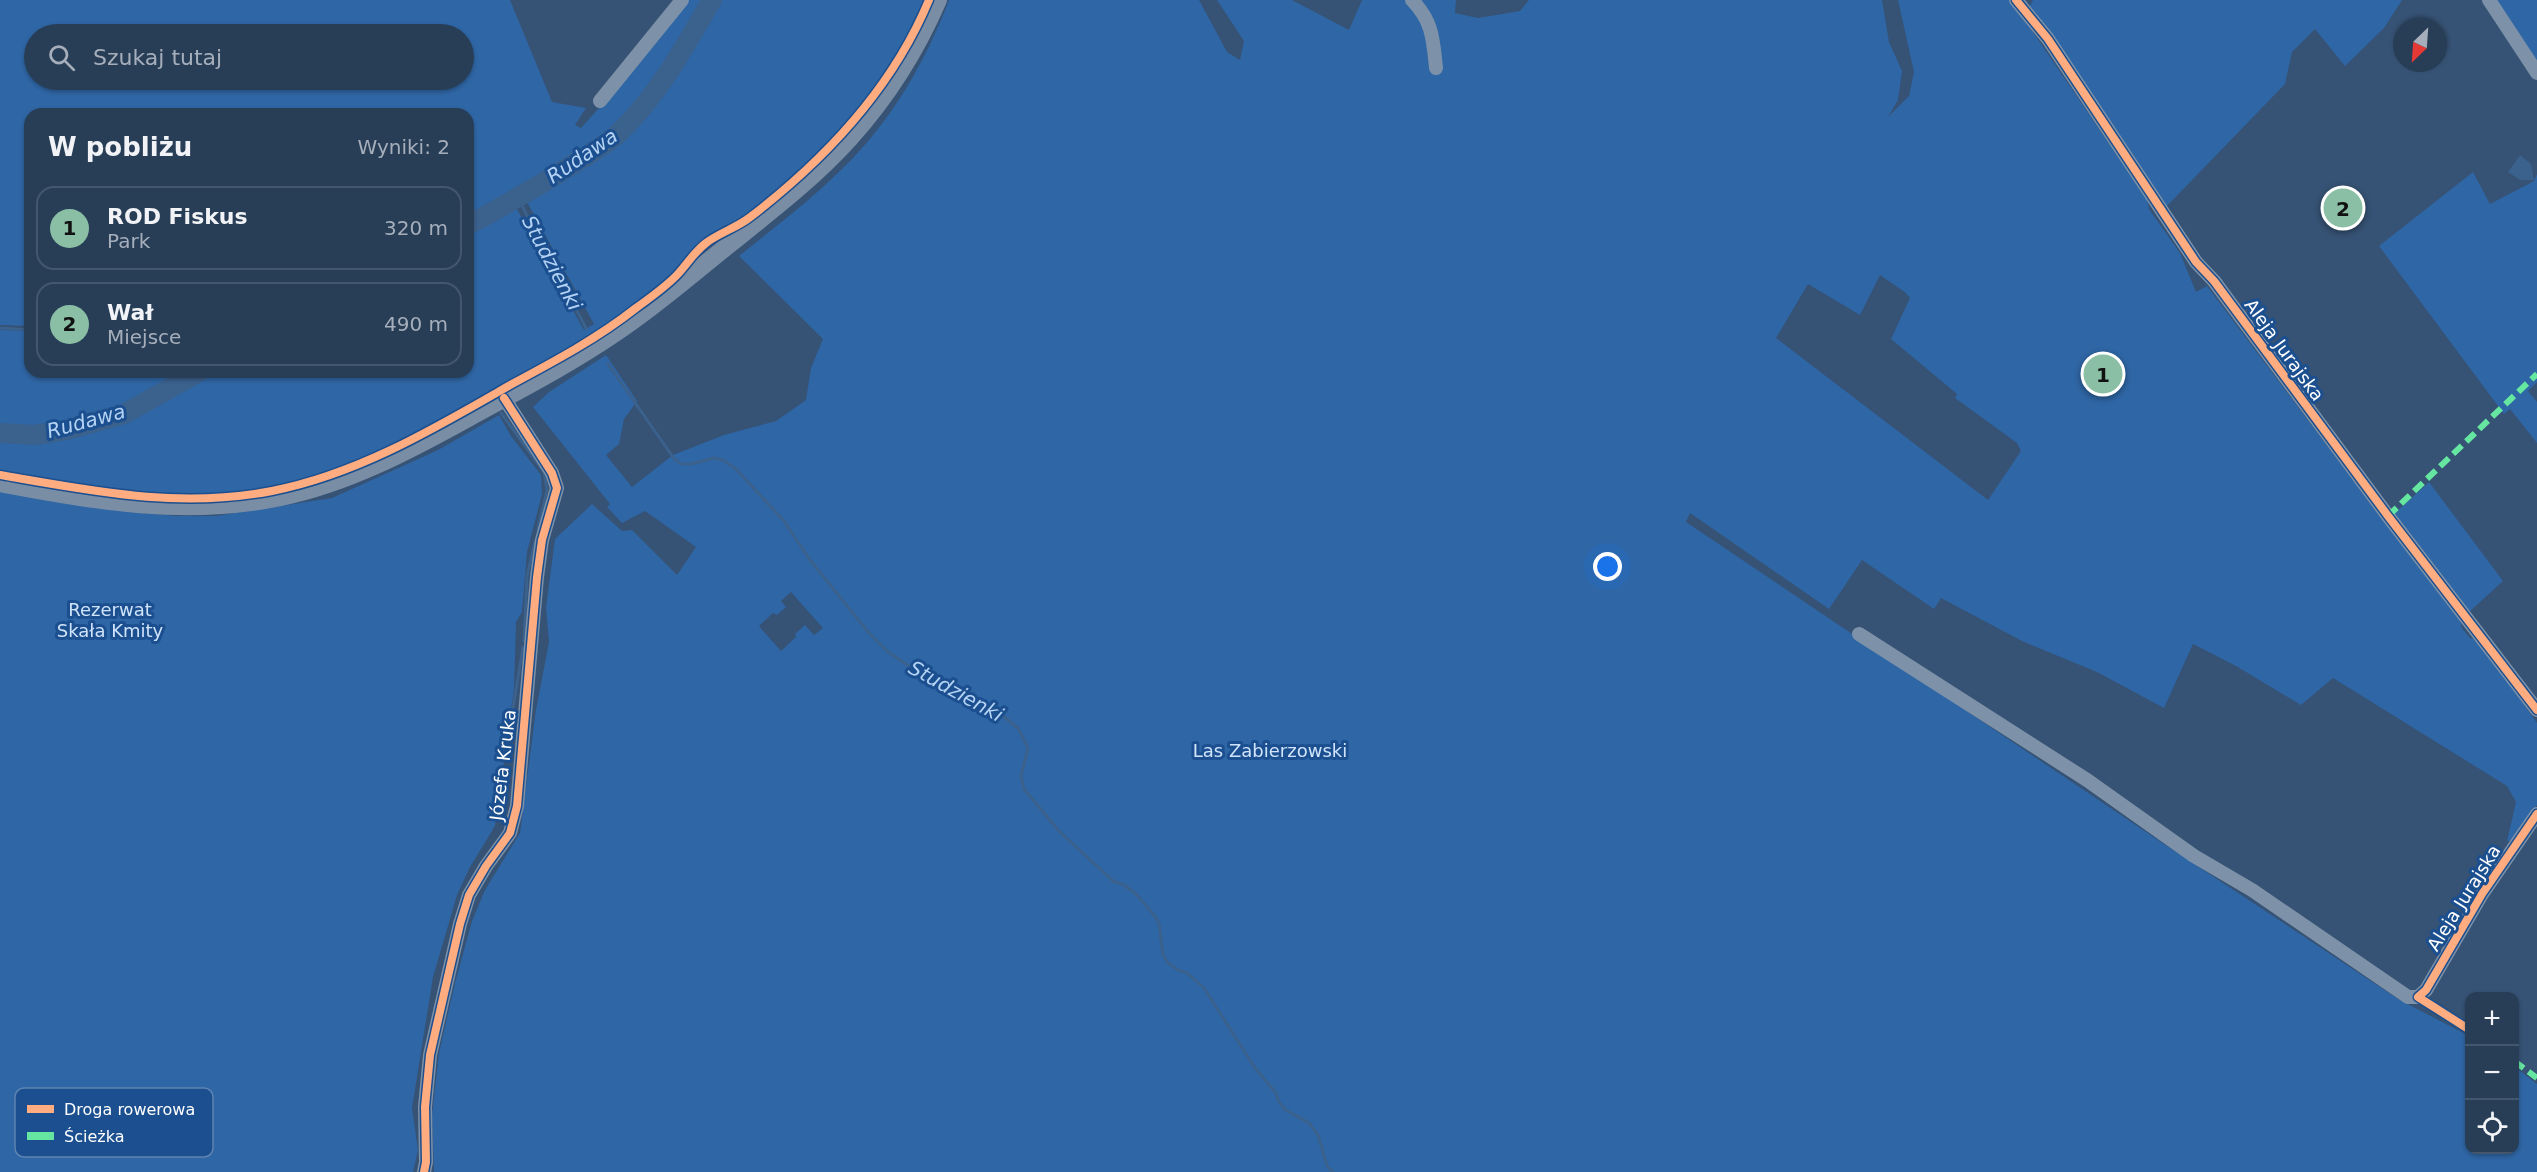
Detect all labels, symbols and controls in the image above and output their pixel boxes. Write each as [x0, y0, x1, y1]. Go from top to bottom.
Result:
north arrow [2393, 18, 2447, 72]
search box [24, 24, 474, 90]
icon: search [45, 41, 78, 74]
text: Szukaj tutaj [93, 45, 222, 70]
water label: Rudawa [542, 124, 622, 188]
text: W pobliżu [48, 132, 192, 162]
text: Wyniki: 2 [358, 135, 450, 159]
pin: 2 [2324, 186, 2362, 230]
text: ROD Fiskus [107, 204, 248, 229]
water label: Studzienki [517, 211, 587, 315]
text: 1 [63, 216, 76, 240]
text: 320 m [384, 216, 448, 240]
text: Park [107, 229, 150, 253]
street label: Aleja Jurajska [2240, 295, 2328, 405]
text: Wał [107, 300, 154, 325]
text: 2 [63, 312, 76, 336]
text: 490 m [384, 312, 448, 336]
text: Miejsce [107, 325, 181, 349]
pin: 1 [2084, 352, 2122, 397]
water label: Rudawa [44, 399, 128, 443]
your location [1593, 552, 1622, 581]
park label: Rezerwat Skała Kmity [57, 599, 164, 641]
water label: Studzienki [905, 655, 1008, 727]
street label: Józefa Kruka [485, 708, 520, 823]
park label: Las Zabierzowski [1193, 740, 1347, 761]
street label: Aleja Jurajska [2423, 841, 2504, 955]
map controls [2465, 992, 2519, 1154]
button: + [2465, 992, 2519, 1046]
button: − [2465, 1046, 2519, 1100]
legend [15, 1088, 213, 1157]
text: Droga rowerowa [64, 1100, 195, 1119]
button: locate [2465, 1100, 2519, 1154]
text: Ścieżka [64, 1127, 124, 1146]

